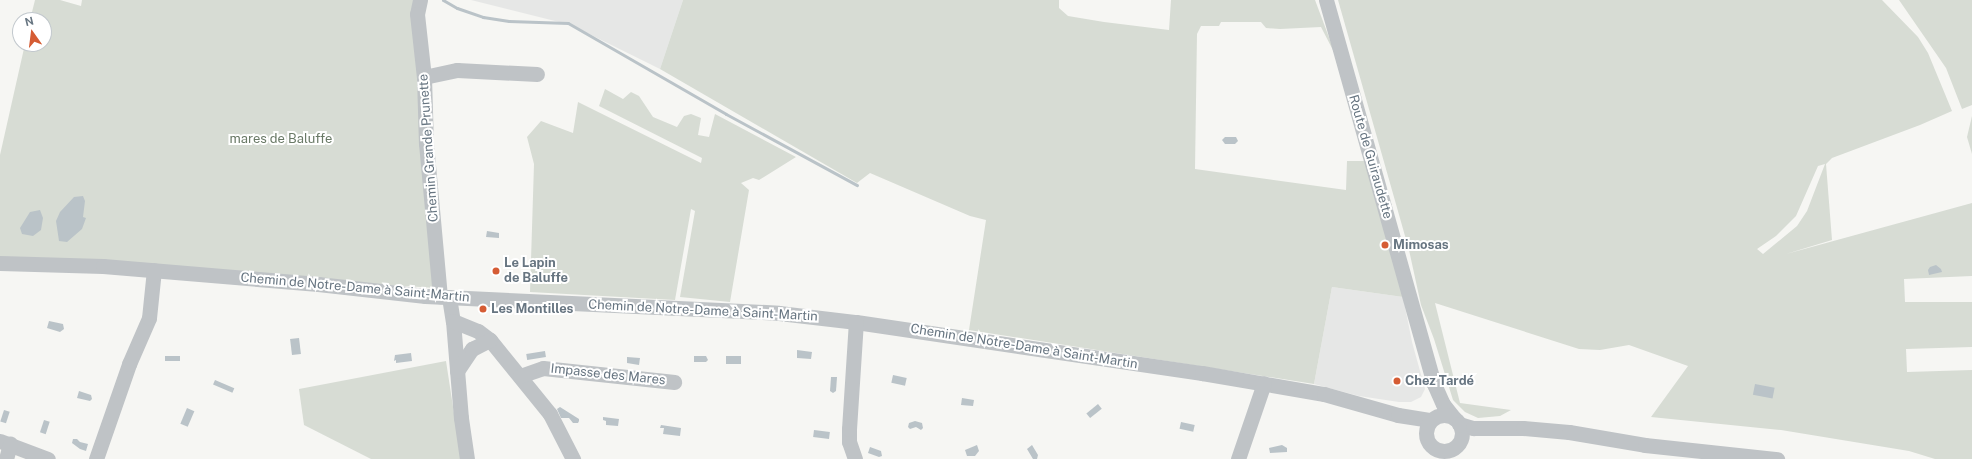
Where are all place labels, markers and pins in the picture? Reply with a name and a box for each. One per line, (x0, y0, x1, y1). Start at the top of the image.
place label: Mimosas (1393, 237, 1449, 253)
marker: Mimosas (1380, 240, 1390, 250)
place label: Le Lapin de Baluffe (504, 256, 568, 287)
marker: Le Lapin de Baluffe (491, 266, 501, 276)
place label: Les Montilles (491, 301, 574, 317)
marker: Les Montilles (478, 304, 488, 314)
place label: Chez Tardé (1405, 373, 1474, 389)
marker: Chez Tardé (1392, 376, 1402, 386)

